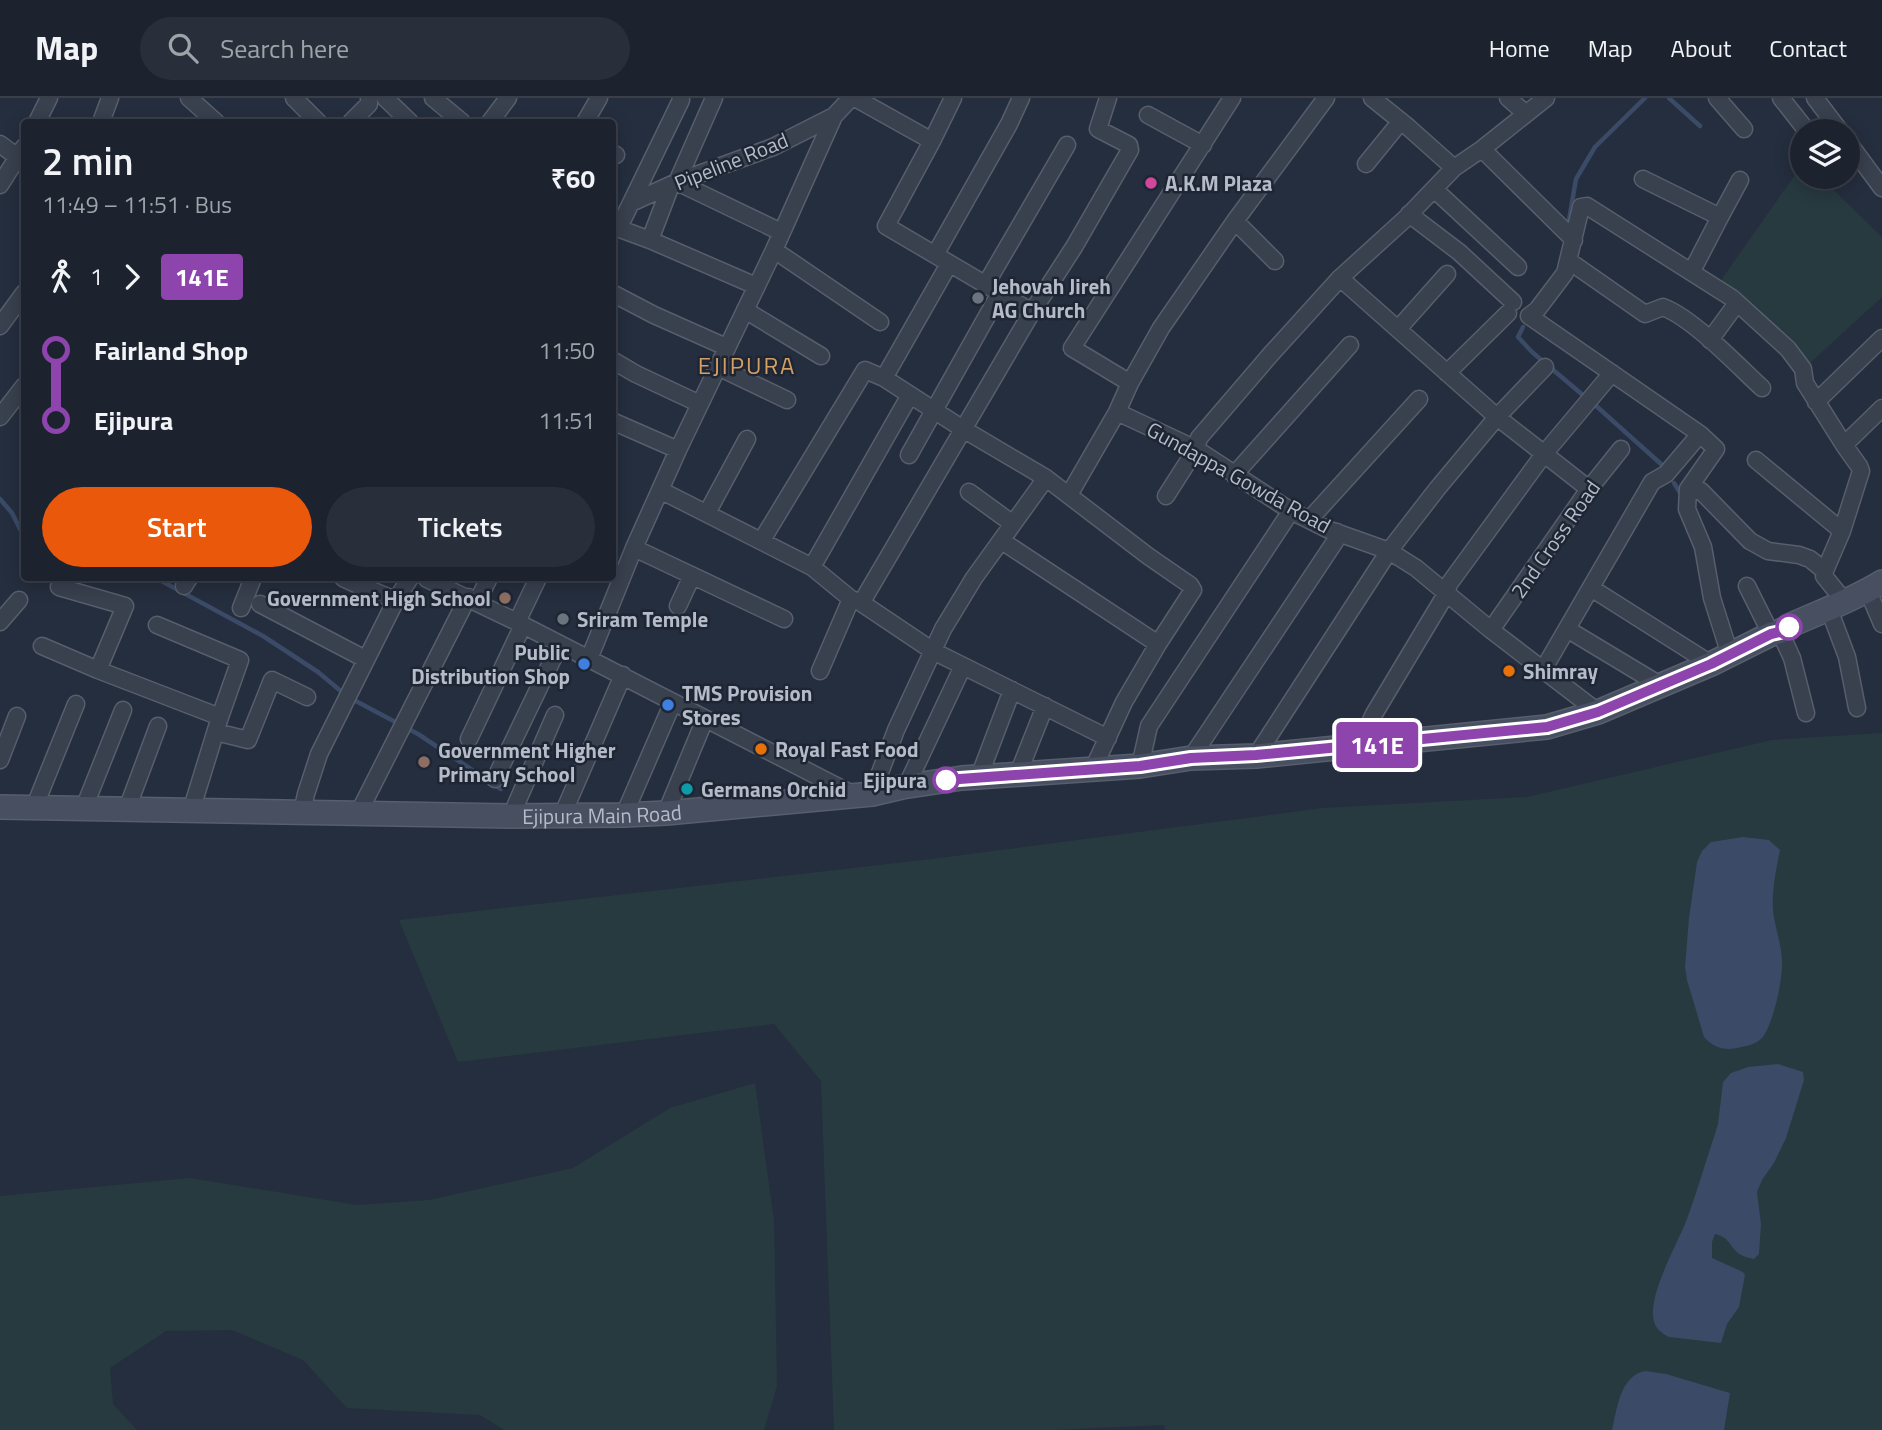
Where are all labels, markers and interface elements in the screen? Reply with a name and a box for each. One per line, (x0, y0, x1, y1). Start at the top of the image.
search box (140, 17, 630, 80)
text: Map (35, 23, 98, 73)
icon: search (164, 29, 202, 67)
text: Search here (220, 29, 349, 68)
text: Home (1489, 30, 1550, 66)
text: Map (1588, 30, 1633, 66)
text: About (1671, 30, 1731, 66)
text: Contact (1769, 30, 1847, 66)
map controls (1790, 119, 1860, 189)
button: layers (1790, 119, 1860, 189)
street label: Pipeline Road (669, 124, 793, 198)
text: 2 min (42, 132, 133, 190)
text: ₹60 (551, 159, 595, 198)
place label: A.K.M Plaza (1165, 167, 1273, 199)
marker: A.K.M Plaza (1143, 175, 1159, 191)
text: 11:49 – 11:51 · Bus (42, 187, 232, 222)
icon: walk (42, 258, 80, 296)
icon: forward (113, 258, 151, 296)
text: 1 (90, 259, 103, 294)
text: 141E (175, 259, 229, 295)
place label: Jehovah Jireh AG Church (992, 270, 1111, 326)
marker: Jehovah Jireh AG Church (970, 290, 986, 306)
text: Fairland Shop (94, 331, 248, 370)
text: 11:50 (538, 333, 595, 368)
district label: EJIPURA (698, 347, 796, 383)
text: Ejipura (94, 401, 173, 440)
text: 11:51 (538, 403, 595, 438)
street label: Gundappa Gowda Road (1141, 413, 1337, 541)
street label: 2nd Cross Road (1502, 473, 1608, 605)
button: Start (42, 487, 312, 567)
button: Tickets (326, 487, 595, 567)
place label: Government High School (267, 582, 491, 614)
marker: Government High School (497, 590, 513, 606)
place label: Sriram Temple (577, 603, 708, 635)
marker: Sriram Temple (555, 611, 571, 627)
unlabelled marker (1776, 614, 1802, 640)
place label: Public Distribution Shop (411, 636, 570, 692)
place label: Shimray (1523, 655, 1598, 687)
marker: Public Distribution Shop (576, 656, 592, 672)
marker: Shimray (1501, 663, 1517, 679)
place label: TMS Provision Stores (682, 677, 812, 733)
marker: TMS Provision Stores (660, 697, 676, 713)
line badge: 141E (1328, 722, 1426, 768)
text: 141E (1350, 727, 1404, 763)
place label: Royal Fast Food (775, 733, 919, 765)
place label: Government Higher Primary School (438, 734, 616, 790)
marker: Royal Fast Food (753, 741, 769, 757)
marker: Government Higher Primary School (416, 754, 432, 770)
place label: Ejipura (863, 764, 927, 796)
marker: Ejipura (933, 767, 959, 793)
place label: Germans Orchid (701, 773, 846, 805)
marker: Germans Orchid (679, 781, 695, 797)
street label: Ejipura Main Road (522, 796, 683, 832)

